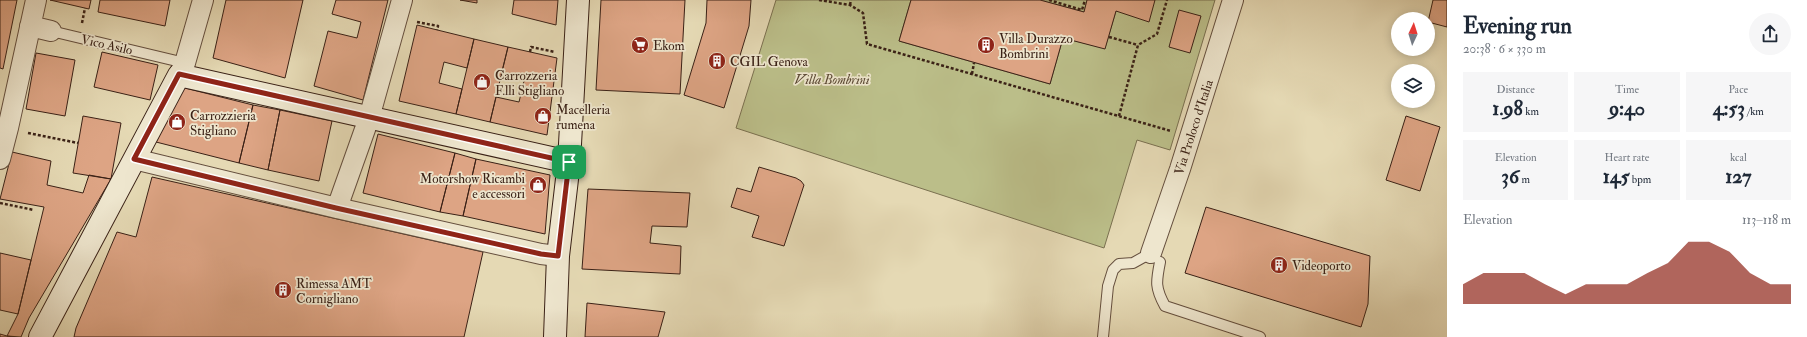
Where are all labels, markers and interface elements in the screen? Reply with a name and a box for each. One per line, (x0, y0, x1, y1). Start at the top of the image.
north arrow (1391, 12, 1435, 56)
map controls (1391, 12, 1435, 108)
text: Evening run (1463, 12, 1572, 40)
button: share (1749, 13, 1791, 55)
street label: Vico Asilo (79, 31, 134, 59)
place label: Villa Durazzo Bombrini (999, 31, 1073, 62)
supermarket icon: Ekom (630, 35, 650, 55)
building icon: Villa Durazzo Bombrini (976, 35, 996, 55)
place label: Ekom (653, 38, 685, 54)
text: 20:38 · 6 × 330 m (1463, 41, 1546, 57)
building icon: CGIL Genova (707, 51, 727, 71)
place label: CGIL Genova (730, 54, 809, 70)
button: layers (1391, 64, 1435, 108)
place label: Carrozzeria F.lli Stigliano (495, 68, 564, 99)
shop icon: Carrozzeria F.lli Stigliano (472, 72, 492, 92)
park label: Villa Bombrini (795, 72, 870, 88)
street label: Via Proloco d'Italia (1171, 77, 1217, 177)
text: Distance (1496, 83, 1535, 96)
text: Time (1615, 83, 1639, 96)
text: Pace (1728, 83, 1748, 96)
text: 1.98 (1492, 96, 1523, 121)
text: 9:40 (1609, 96, 1645, 121)
text: 4:53 (1713, 96, 1745, 121)
place label: Macelleria rumena (556, 102, 611, 133)
text: km (1523, 105, 1539, 118)
text: /km (1745, 105, 1764, 118)
shop icon: Macelleria rumena (533, 106, 553, 126)
place label: Carrozzieria Stigliano (190, 108, 256, 139)
shop icon: Carrozzieria Stigliano (167, 112, 187, 132)
pin (552, 145, 586, 179)
icon: arrive (558, 151, 580, 173)
text: Elevation (1495, 151, 1537, 164)
text: Heart rate (1605, 151, 1649, 164)
text: kcal (1730, 151, 1747, 164)
text: 36 (1501, 164, 1519, 189)
text: 145 (1603, 164, 1629, 189)
text: 127 (1725, 164, 1752, 189)
place label: Motorshow Ricambi e accessori (420, 171, 526, 202)
text: m (1519, 173, 1530, 186)
text: bpm (1629, 173, 1651, 186)
shop icon: Motorshow Ricambi e accessori (528, 175, 548, 195)
text: Elevation (1463, 212, 1513, 228)
text: 113–118 m (1742, 212, 1791, 228)
building icon: Videoporto (1269, 255, 1289, 275)
place label: Videoporto (1292, 258, 1351, 275)
place label: Rimessa AMT Cornigliano (296, 276, 372, 307)
building icon: Rimessa AMT Cornigliano (273, 280, 293, 300)

